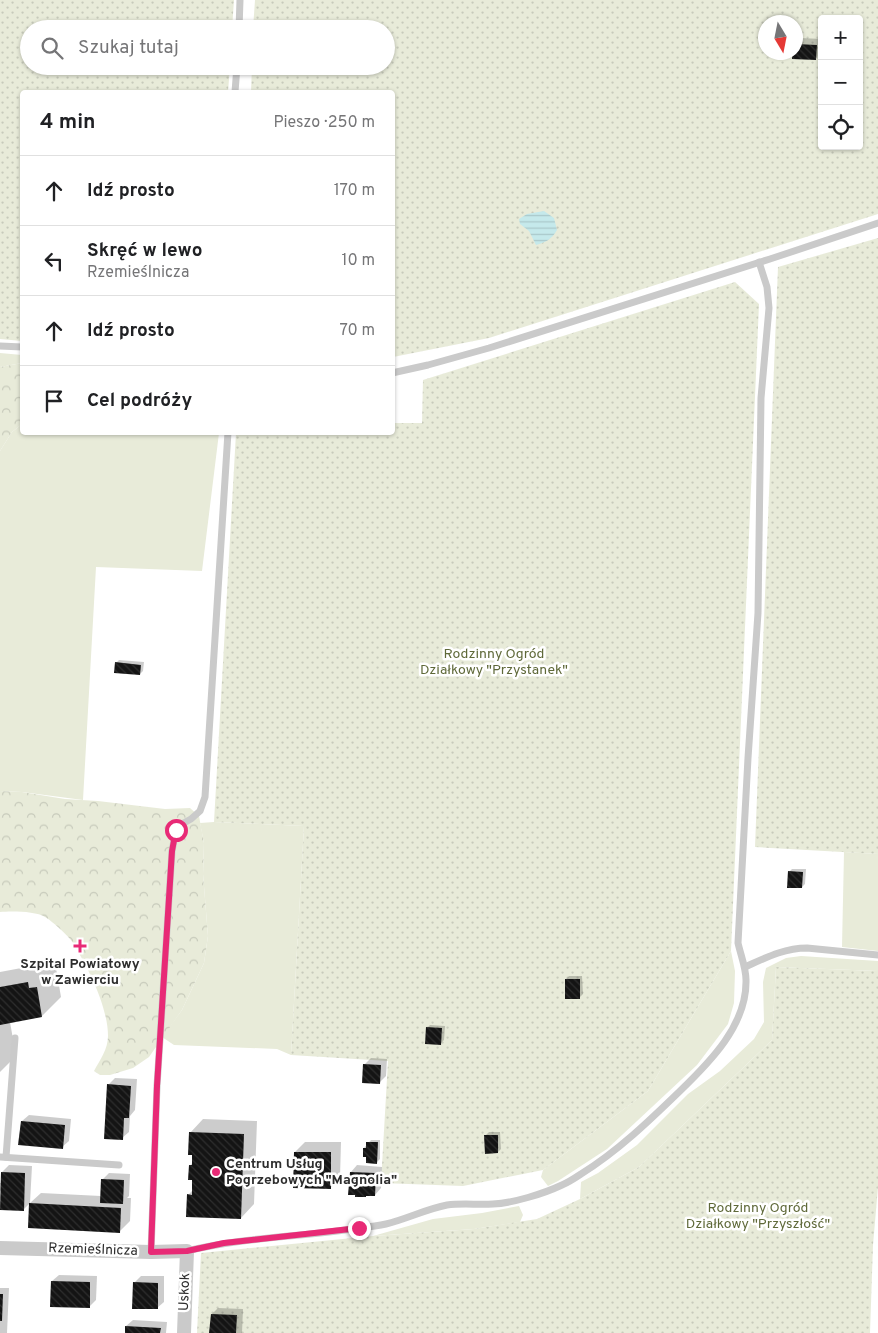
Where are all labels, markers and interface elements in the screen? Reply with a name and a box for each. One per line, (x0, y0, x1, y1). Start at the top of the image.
north arrow (758, 15, 803, 60)
map controls (818, 15, 863, 150)
button: + (818, 15, 863, 60)
search box (20, 20, 395, 75)
icon: search (38, 34, 66, 62)
text: Szukaj tutaj (78, 36, 179, 60)
button: − (818, 60, 863, 105)
button: locate (818, 105, 863, 150)
text: 4 min (40, 109, 96, 136)
text: Pieszo · 250 m (273, 113, 375, 133)
icon: ahead (40, 177, 68, 205)
text: Idź prosto (87, 179, 175, 203)
text: 170 m (334, 181, 375, 201)
text: Skręć w lewo (87, 239, 202, 263)
icon: left (40, 247, 68, 275)
text: 10 m (341, 251, 375, 271)
text: Rzemieślnicza (87, 263, 189, 283)
icon: ahead (40, 317, 68, 345)
text: Idź prosto (87, 319, 175, 343)
text: 70 m (340, 321, 375, 341)
icon: arrive (40, 387, 68, 415)
text: Cel podróży (87, 389, 192, 413)
park label: Rodzinny Ogród Działkowy "Przystanek" (420, 646, 568, 679)
route start (165, 819, 188, 842)
marker: Szpital Powiatowy w Zawierciu (73, 939, 87, 953)
place label: Szpital Powiatowy w Zawierciu (20, 956, 140, 989)
place label: Centrum Usług Pogrzebowych "Magnolia" (226, 1156, 397, 1189)
marker: Centrum Usług Pogrzebowych "Magnolia" (210, 1166, 222, 1178)
park label: Rodzinny Ogród Działkowy "Przyszłość" (686, 1200, 830, 1233)
route end (348, 1217, 371, 1240)
street label: Rzemieślnicza (48, 1240, 138, 1260)
street label: Uskok (176, 1273, 194, 1311)

